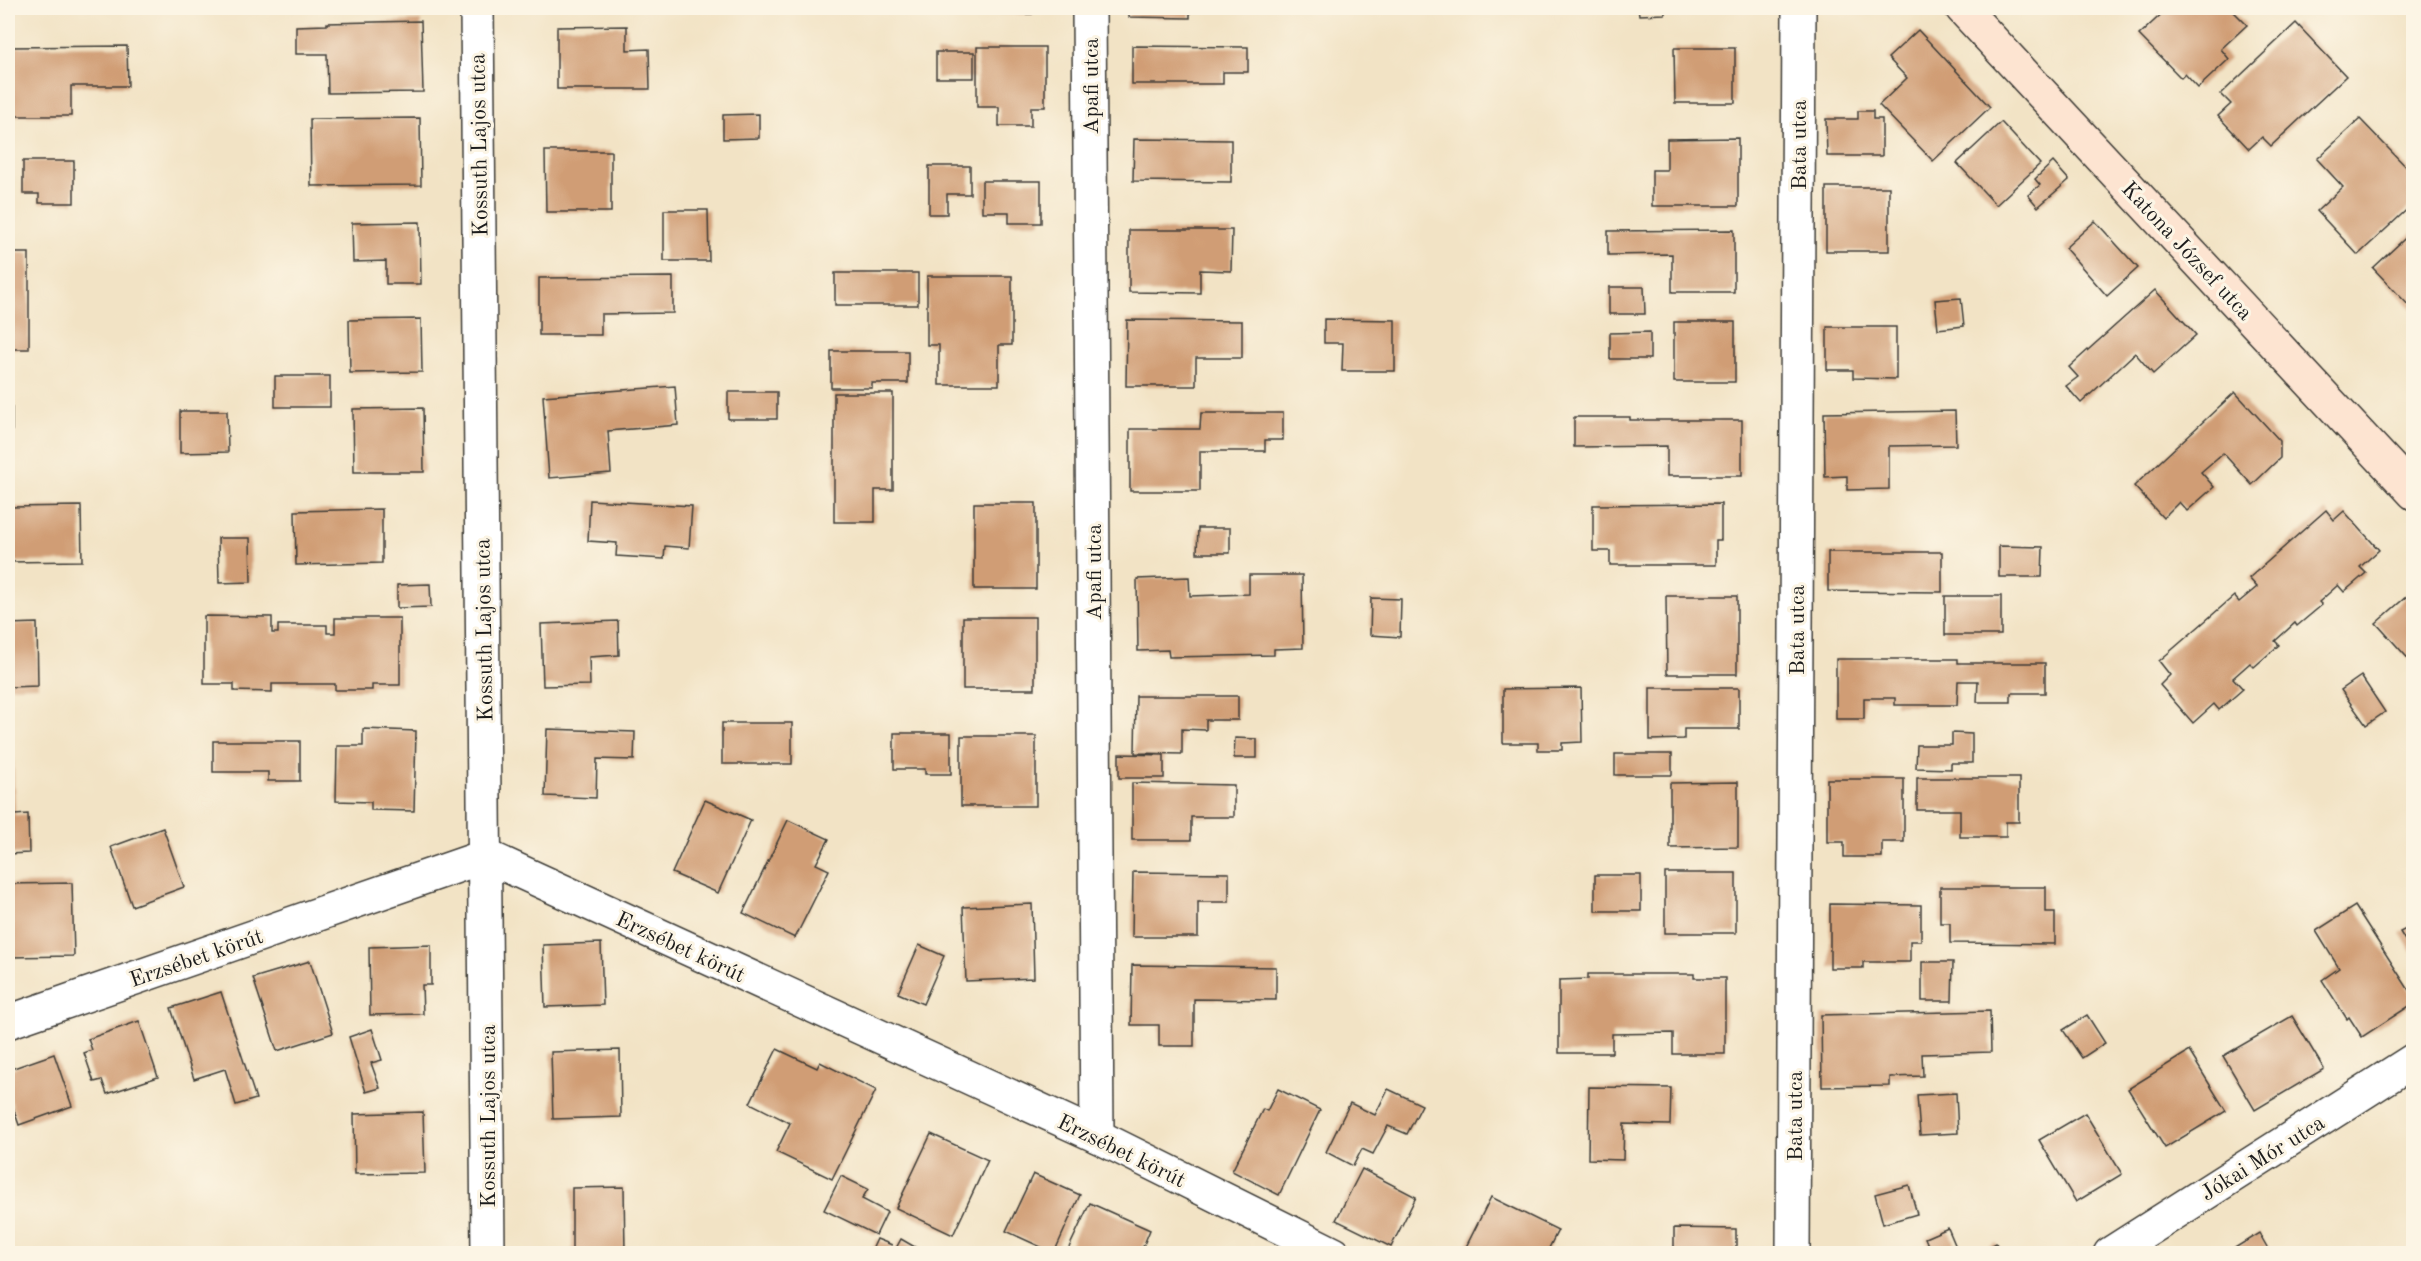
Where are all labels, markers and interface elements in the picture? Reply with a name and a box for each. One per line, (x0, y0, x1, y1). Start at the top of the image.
street label: Apafi utca (1081, 37, 1103, 134)
street label: Kossuth Lajos utca (467, 53, 493, 237)
street label: Bata utca (1789, 100, 1811, 190)
street label: Katona József utca (2117, 178, 2256, 325)
street label: Apafi utca (1084, 523, 1106, 620)
street label: Kossuth Lajos utca (472, 538, 498, 722)
street label: Bata utca (1787, 585, 1809, 675)
street label: Erzsébet körút (612, 908, 748, 987)
street label: Erzsébet körút (127, 926, 266, 992)
street label: Kossuth Lajos utca (478, 1024, 500, 1208)
street label: Bata utca (1785, 1071, 1807, 1161)
street label: Erzsébet körút (1054, 1111, 1189, 1192)
street label: Jókai Mór utca (2197, 1112, 2329, 1206)

